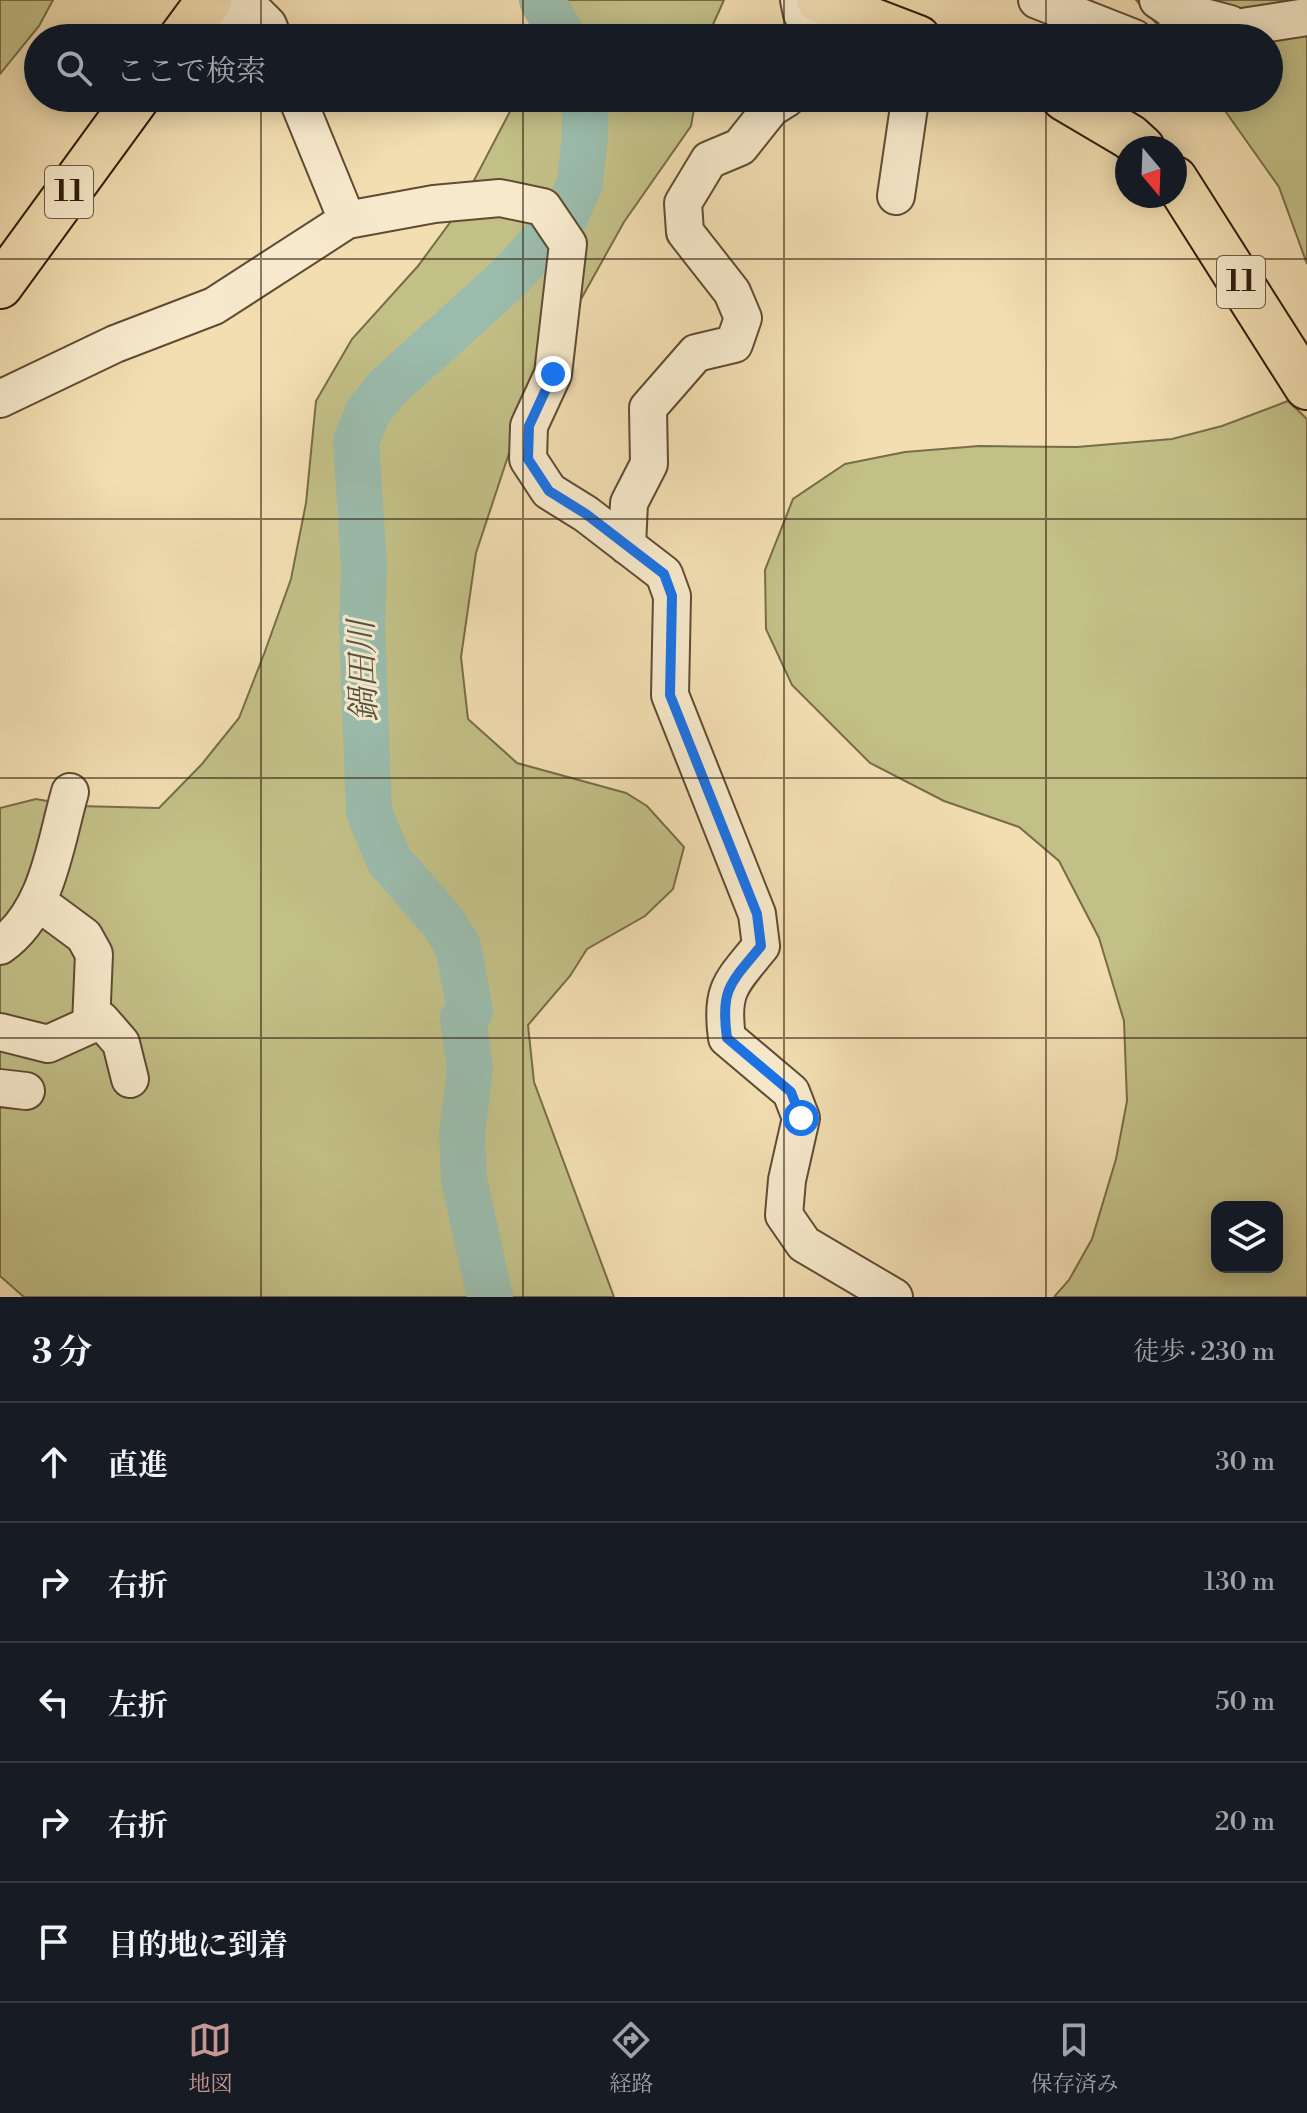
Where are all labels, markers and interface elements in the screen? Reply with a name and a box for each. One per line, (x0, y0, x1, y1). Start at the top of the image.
search box (24, 24, 1283, 112)
icon: search (52, 46, 96, 90)
text: ここで検索 (116, 53, 266, 91)
north arrow (1115, 136, 1187, 208)
road number: 11 (45, 166, 93, 218)
road number: 11 (1217, 256, 1265, 308)
route end (535, 356, 571, 392)
water label: 鍋田川 (341, 615, 387, 723)
route start (783, 1100, 819, 1136)
map controls (1211, 1201, 1283, 1273)
button: layers (1211, 1201, 1283, 1273)
text: 3 分 (32, 1332, 92, 1374)
text: 徒歩 · 230 m (1133, 1336, 1275, 1368)
icon: ahead (32, 1440, 76, 1484)
text: 30 m (1215, 1446, 1275, 1478)
text: 直進 (108, 1447, 168, 1485)
icon: right (32, 1560, 76, 1604)
text: 130 m (1204, 1566, 1275, 1598)
text: 右折 (108, 1567, 168, 1605)
icon: left (32, 1680, 76, 1724)
text: 50 m (1215, 1686, 1275, 1718)
text: 左折 (108, 1687, 168, 1725)
icon: right (32, 1800, 76, 1844)
text: 20 m (1215, 1806, 1275, 1838)
text: 右折 (108, 1807, 168, 1845)
icon: arrive (32, 1920, 76, 1964)
text: 目的地に到着 (108, 1927, 288, 1965)
tab: 地図 (188, 2018, 233, 2098)
tab: 経路 (609, 2018, 654, 2098)
tab: 保存済み (1030, 2018, 1119, 2098)

